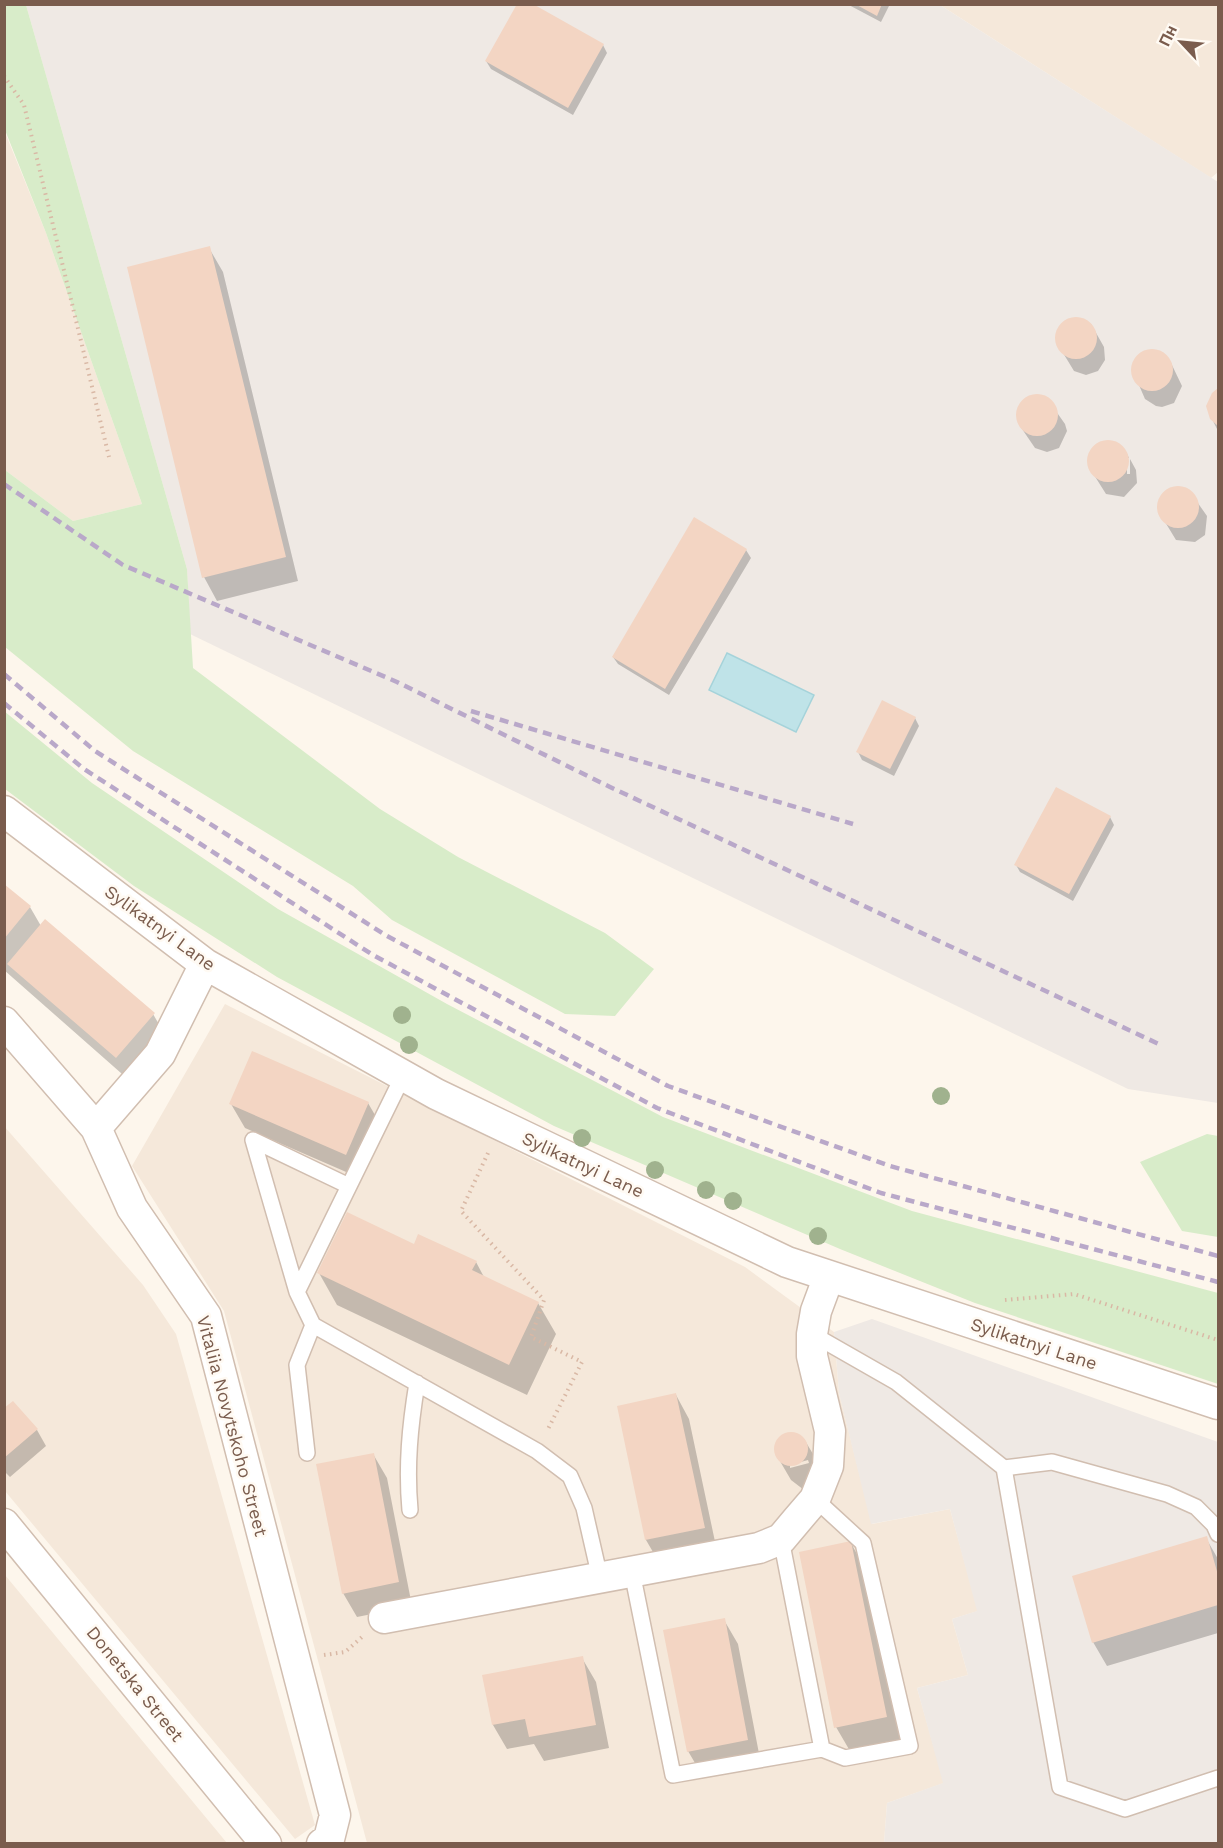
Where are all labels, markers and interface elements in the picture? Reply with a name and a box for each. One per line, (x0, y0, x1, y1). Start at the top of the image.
north arrow (1151, 12, 1211, 72)
text: Пн (1155, 22, 1181, 49)
street label: Sylikatnyi Lane (101, 880, 220, 975)
street label: Sylikatnyi Lane (519, 1127, 647, 1202)
street label: Vitaliia Novytskoho Street (193, 1313, 272, 1539)
street label: Sylikatnyi Lane (968, 1313, 1100, 1374)
street label: Donetska Street (82, 1622, 189, 1746)

